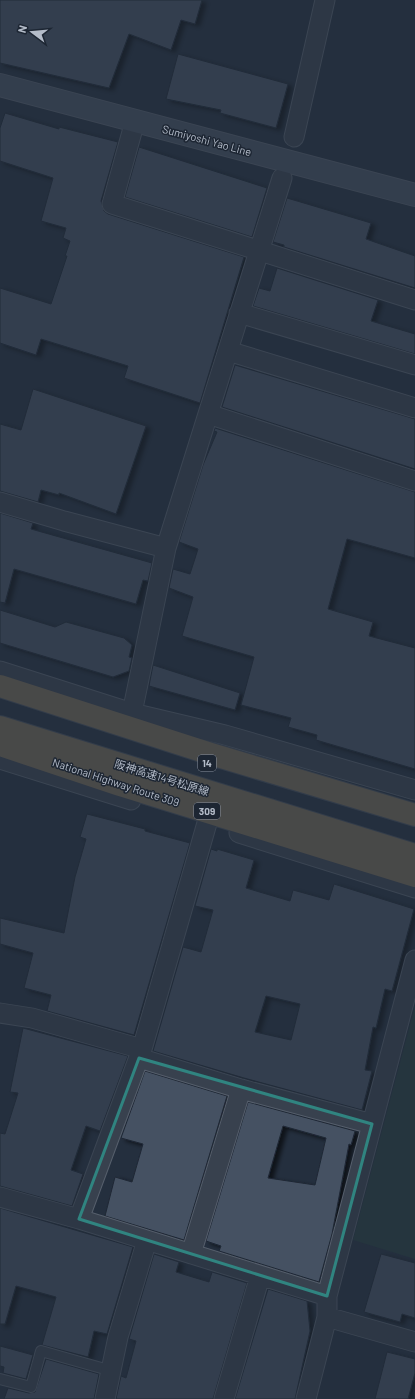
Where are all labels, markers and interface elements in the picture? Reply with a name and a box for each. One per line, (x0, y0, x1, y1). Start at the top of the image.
north arrow (12, 12, 52, 52)
text: N (15, 24, 29, 34)
street label: Sumiyoshi Yao Line (161, 122, 253, 158)
street label: National Highway Route 309 (51, 755, 181, 809)
road number: 14 (198, 755, 216, 771)
street label: 阪神高速14号松原線 (113, 756, 211, 798)
road number: 309 (194, 803, 220, 819)

